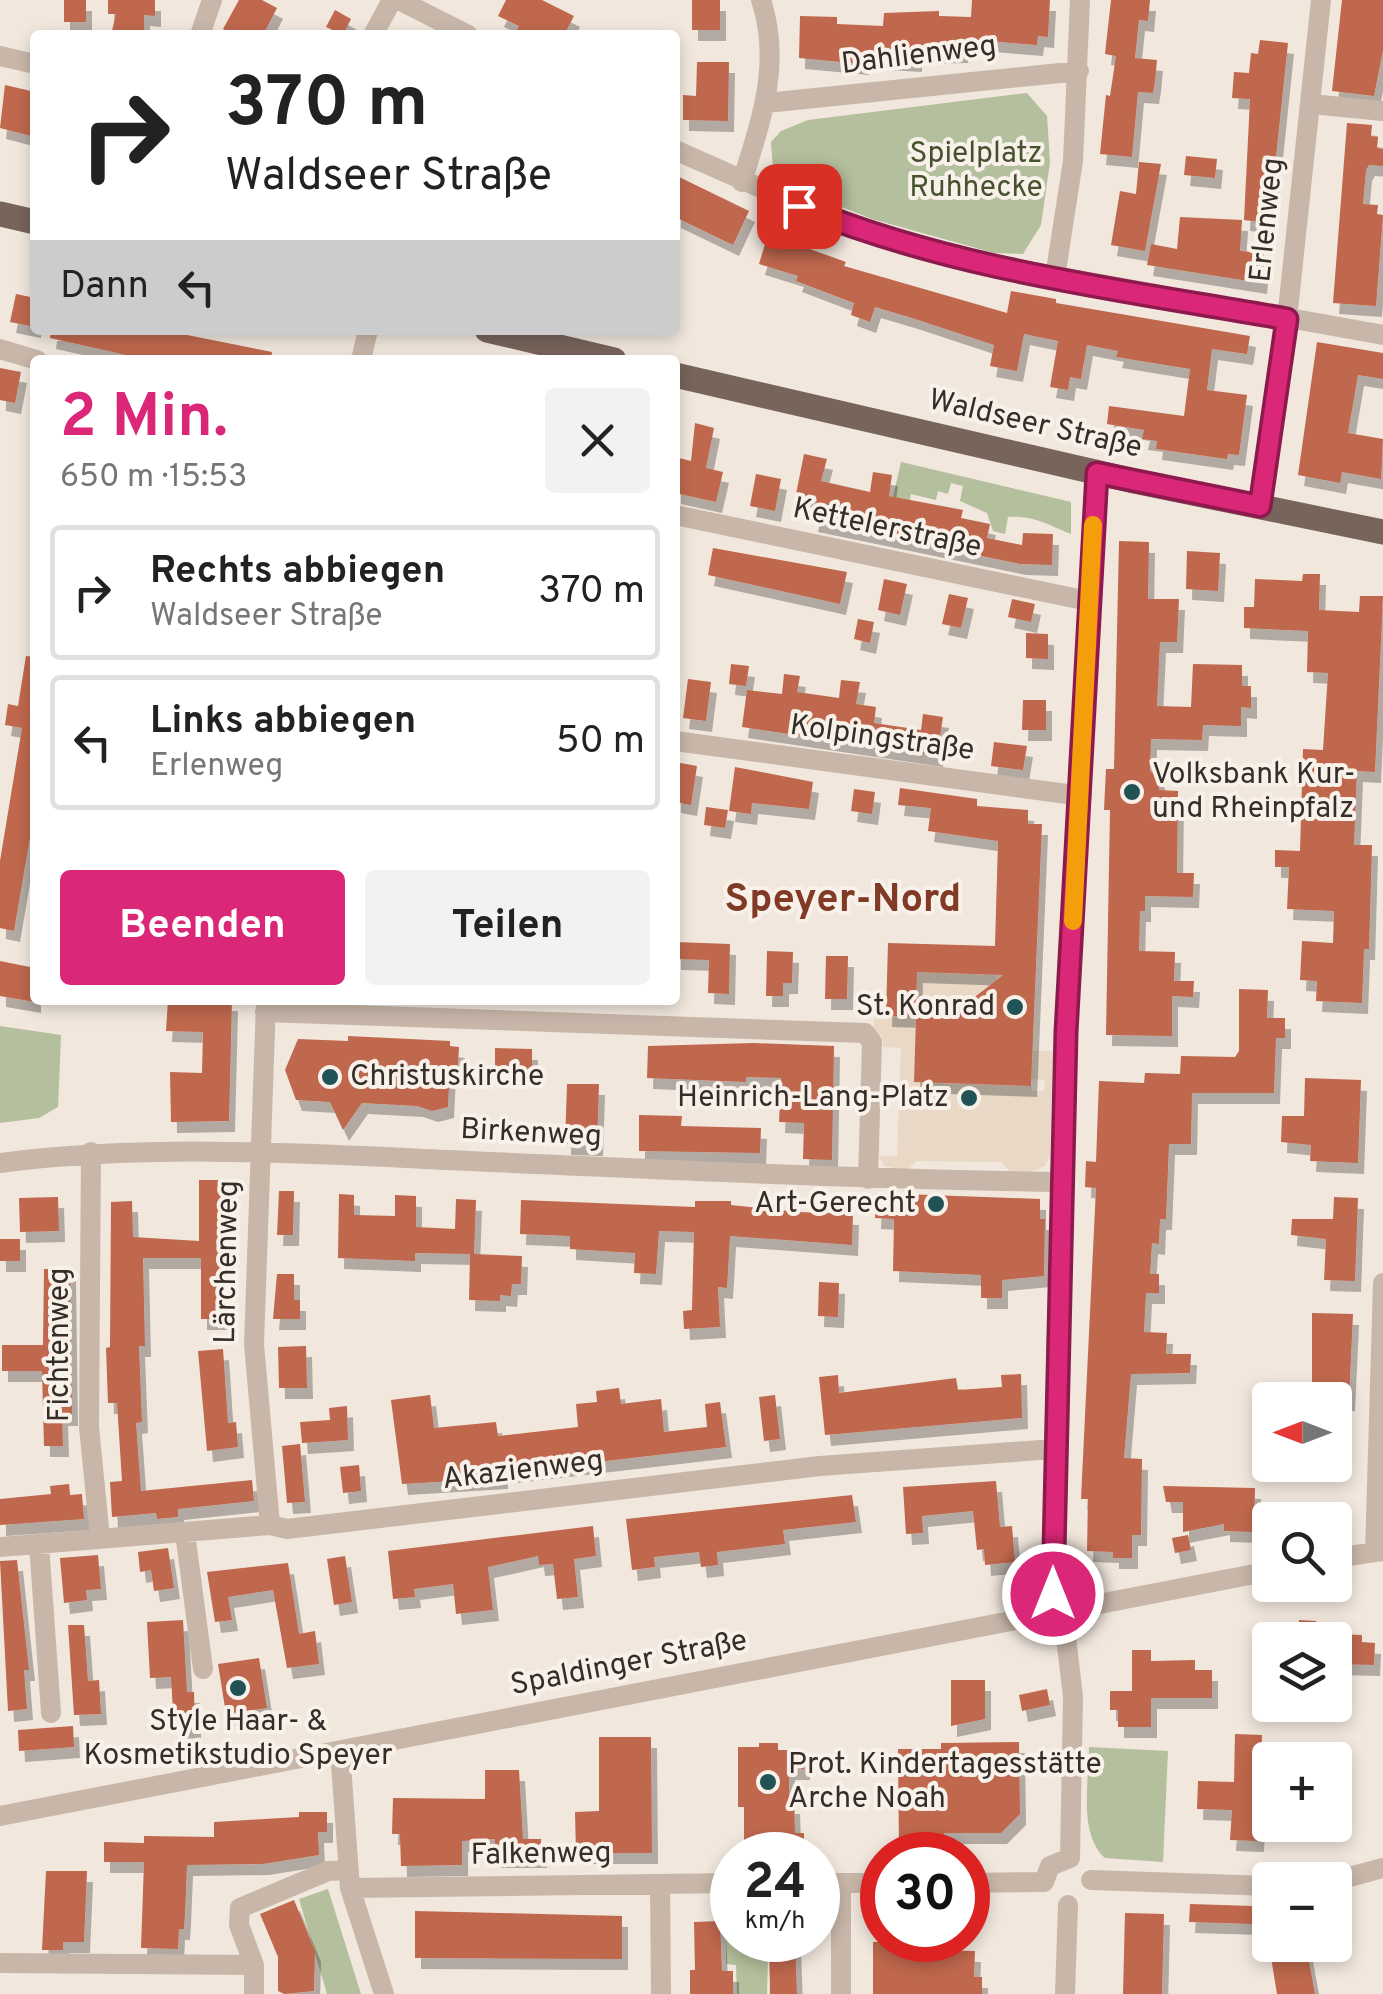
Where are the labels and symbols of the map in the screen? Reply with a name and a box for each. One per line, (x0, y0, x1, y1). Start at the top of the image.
street label: Dahlienweg (839, 28, 999, 84)
park label: Spielplatz Ruhhecke (909, 136, 1043, 207)
street label: Erlenweg (1243, 156, 1293, 284)
pin (757, 164, 842, 249)
street label: Waldseer Straße (925, 382, 1145, 468)
street label: Kettelerstraße (789, 491, 985, 567)
street label: Kolpingstraße (787, 708, 977, 770)
place label: Volksbank Kur- und Rheinpfalz (1152, 757, 1356, 828)
marker: Volksbank Kur- und Rheinpfalz (1121, 781, 1143, 803)
district label: Speyer-Nord (725, 876, 961, 926)
place label: St. Konrad (856, 989, 995, 1026)
marker: St. Konrad (1004, 996, 1026, 1018)
place label: Christuskirche (350, 1059, 544, 1096)
marker: Christuskirche (319, 1066, 341, 1088)
place label: Heinrich-Lang-Platz (677, 1080, 949, 1117)
marker: Heinrich-Lang-Platz (958, 1087, 980, 1109)
street label: Birkenweg (459, 1112, 603, 1156)
street label: Lärchenweg (208, 1180, 248, 1344)
place label: Art-Gerecht (754, 1186, 916, 1223)
marker: Art-Gerecht (925, 1193, 947, 1215)
street label: Fichtenweg (42, 1268, 79, 1422)
north arrow (1252, 1382, 1352, 1482)
street label: Akazienweg (440, 1443, 606, 1499)
position arrow (1001, 1542, 1105, 1646)
street label: Spaldinger Straße (508, 1623, 750, 1705)
marker: Style Haar- & Kosmetikstudio Speyer (227, 1677, 249, 1699)
place label: Style Haar- & Kosmetikstudio Speyer (83, 1704, 393, 1775)
place label: Prot. Kindertagesstätte Arche Noah (788, 1747, 1102, 1818)
marker: Prot. Kindertagesstätte Arche Noah (757, 1771, 779, 1793)
speed limit sign: 30 (860, 1832, 990, 1962)
street label: Falkenweg (470, 1835, 612, 1875)

